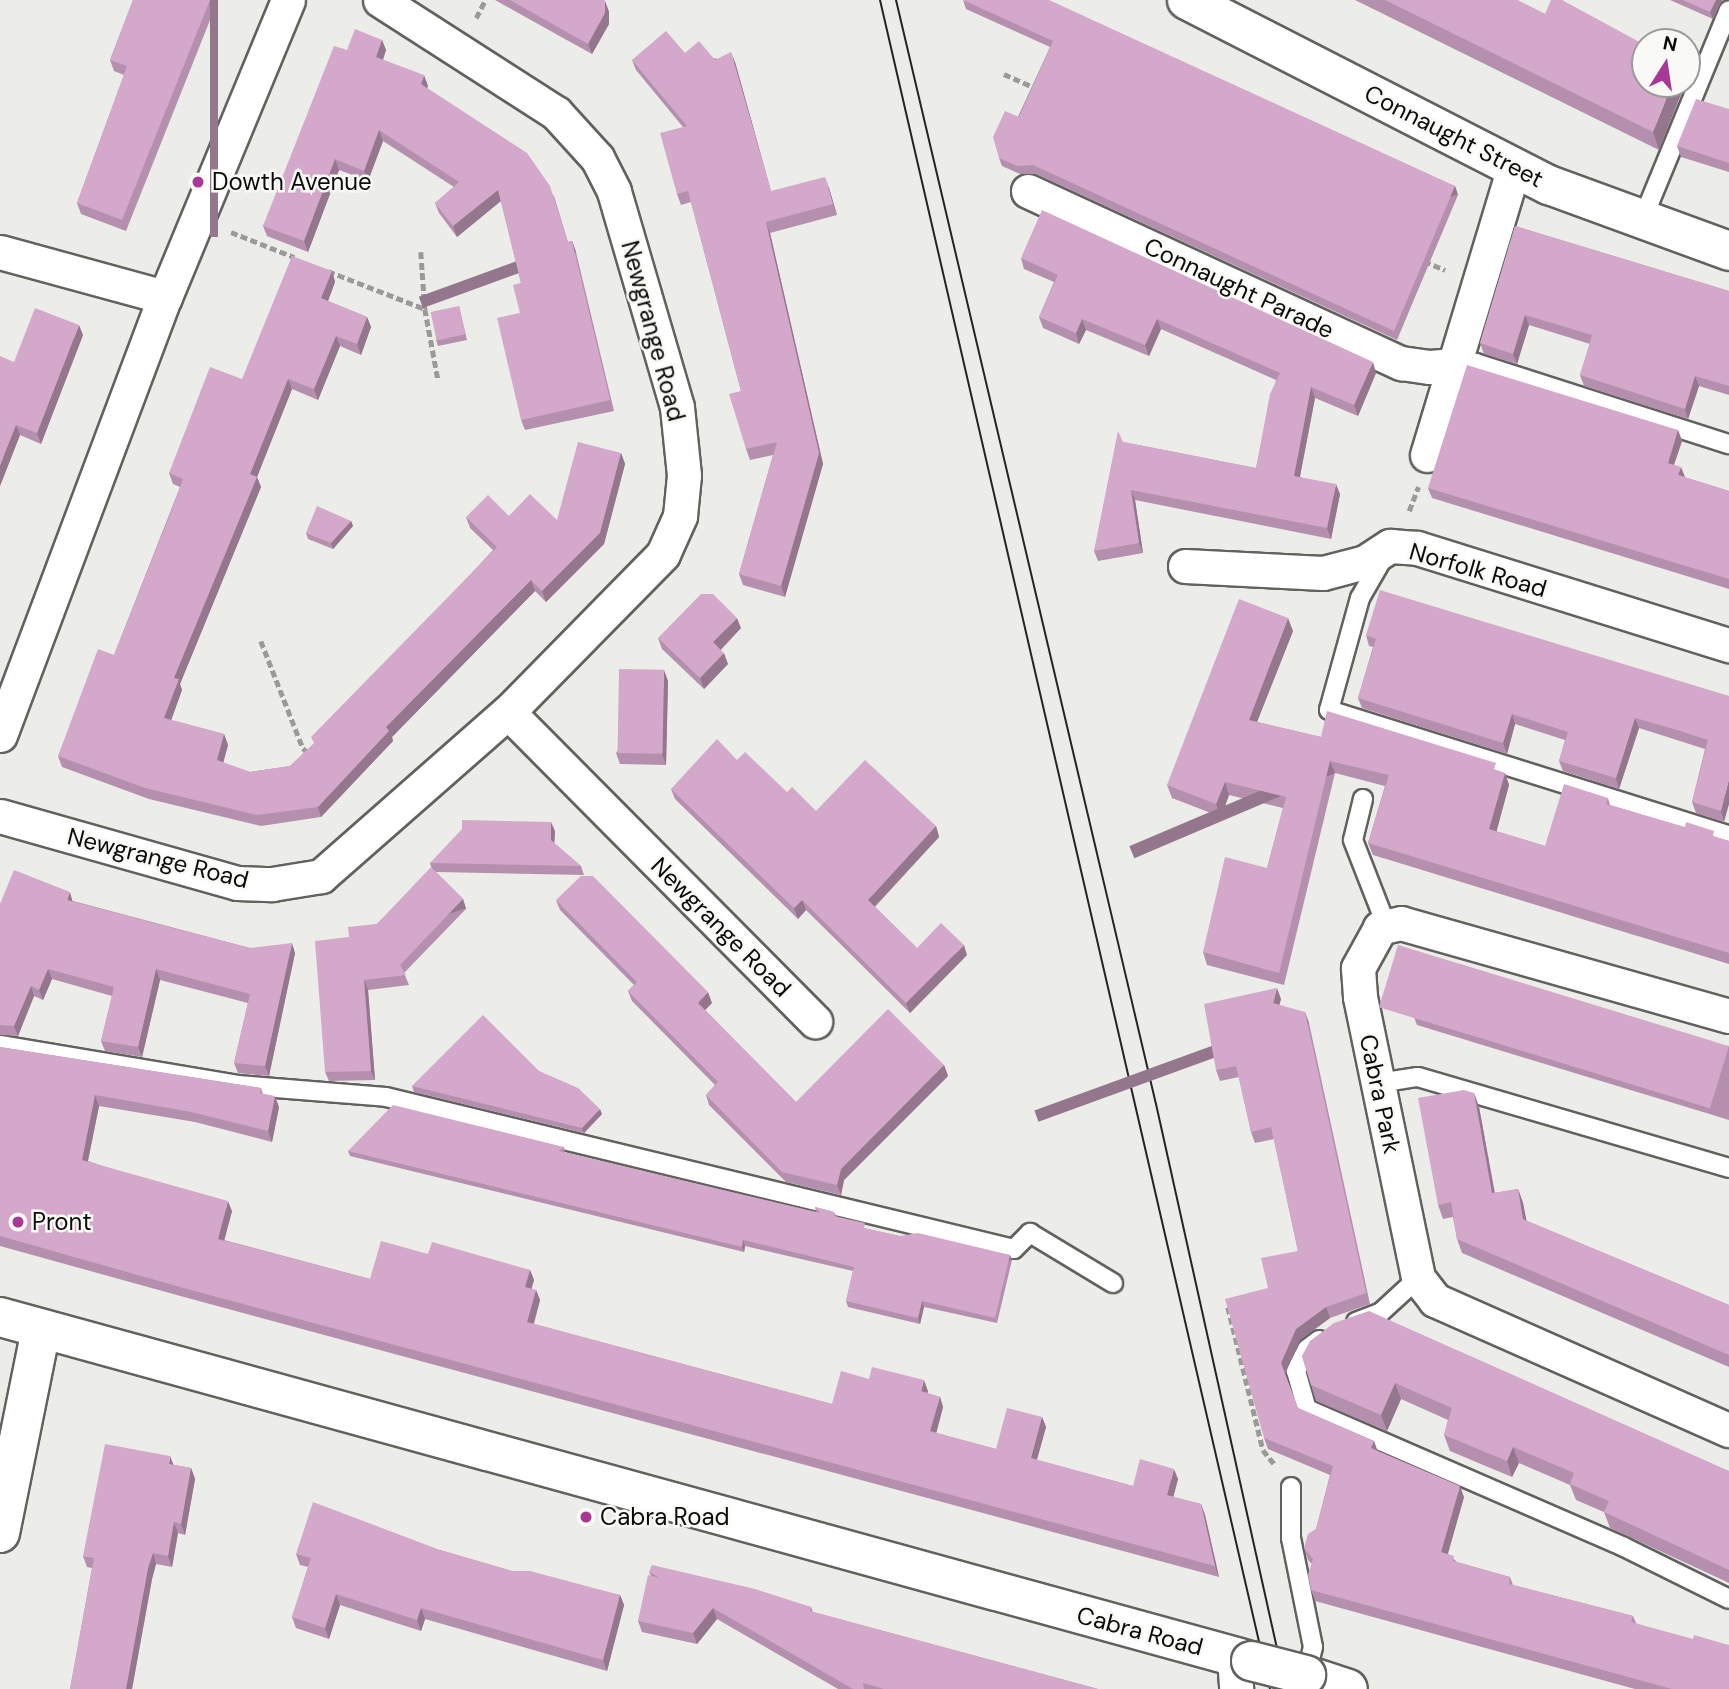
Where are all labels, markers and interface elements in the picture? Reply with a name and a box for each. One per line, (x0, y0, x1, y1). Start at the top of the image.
north arrow (1631, 28, 1701, 98)
text: N (1661, 30, 1679, 58)
street label: Connaught Street (1360, 78, 1548, 194)
place label: Dowth Avenue (212, 168, 372, 196)
marker: Dowth Avenue (190, 174, 206, 190)
street label: Connaught Parade (1140, 231, 1338, 345)
street label: Newgrange Road (615, 238, 691, 424)
street label: Norfolk Road (1406, 537, 1550, 603)
street label: Newgrange Road (65, 822, 251, 894)
street label: Newgrange Road (645, 851, 797, 1003)
street label: Cabra Park (1353, 1032, 1407, 1156)
place label: Pront (32, 1208, 92, 1236)
marker: Pront (10, 1214, 26, 1230)
place label: Cabra Road (600, 1503, 729, 1531)
marker: Cabra Road (578, 1509, 594, 1525)
street label: Cabra Road (1074, 1600, 1206, 1662)

